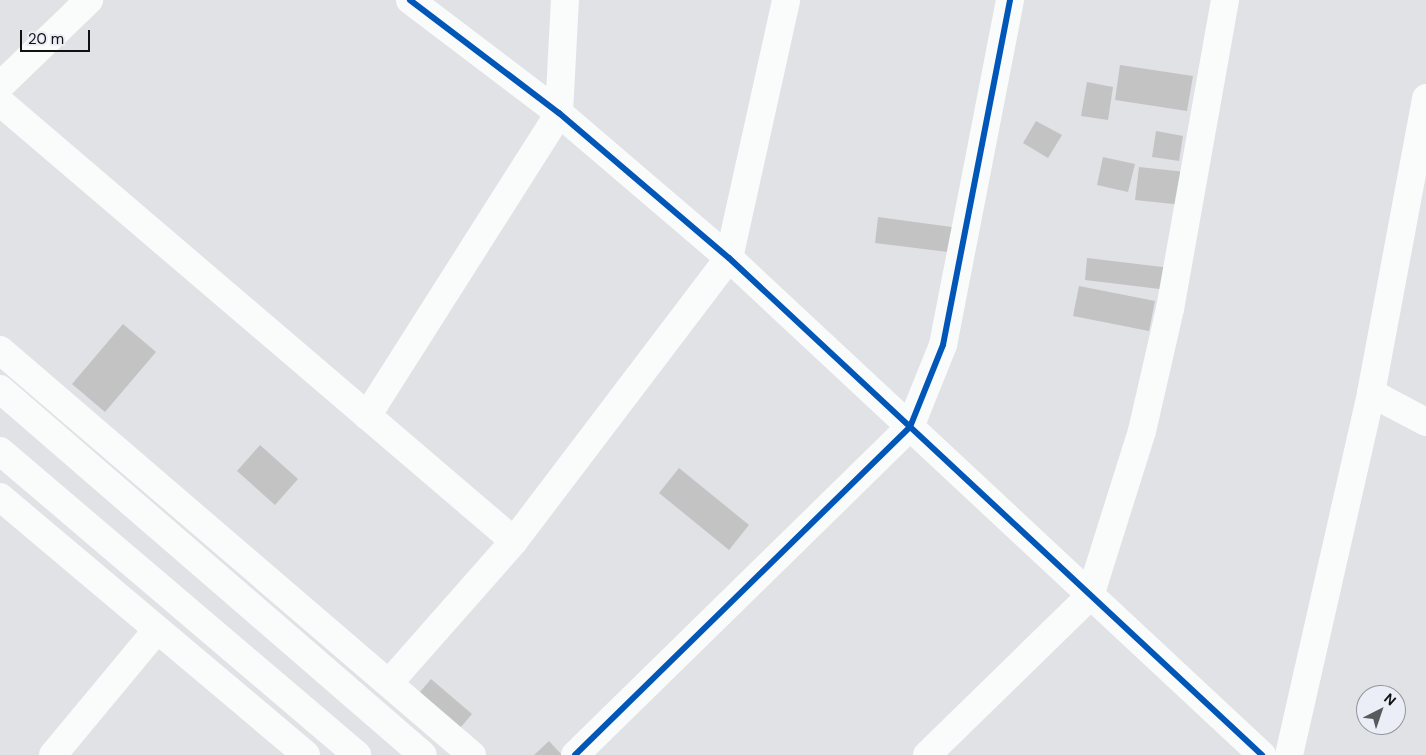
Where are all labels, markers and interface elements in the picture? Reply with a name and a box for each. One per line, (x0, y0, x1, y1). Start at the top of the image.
scale bar (22, 20, 92, 52)
text: 20 m (28, 29, 64, 49)
north arrow (1356, 685, 1406, 735)
text: N (1380, 689, 1400, 710)

